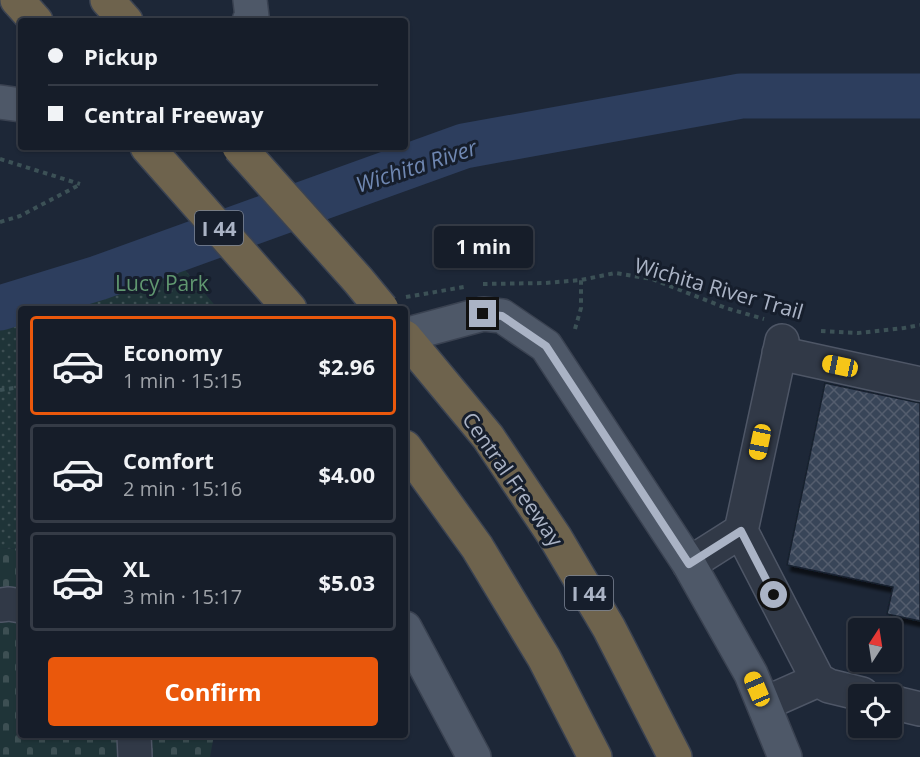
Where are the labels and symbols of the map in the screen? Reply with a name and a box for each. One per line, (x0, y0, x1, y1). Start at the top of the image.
water label: Wichita River (352, 131, 482, 199)
road number: I 44 (195, 211, 243, 245)
callout: 1 min (434, 227, 532, 269)
street label: Wichita River Trail (631, 250, 807, 326)
park label: Lucy Park (115, 269, 209, 297)
route end (469, 300, 496, 327)
car (821, 353, 859, 379)
street label: Central Freeway (456, 406, 570, 552)
car (747, 423, 773, 461)
road number: I 44 (565, 576, 613, 610)
route start (760, 581, 787, 608)
north arrow (848, 618, 902, 672)
car (742, 669, 772, 709)

